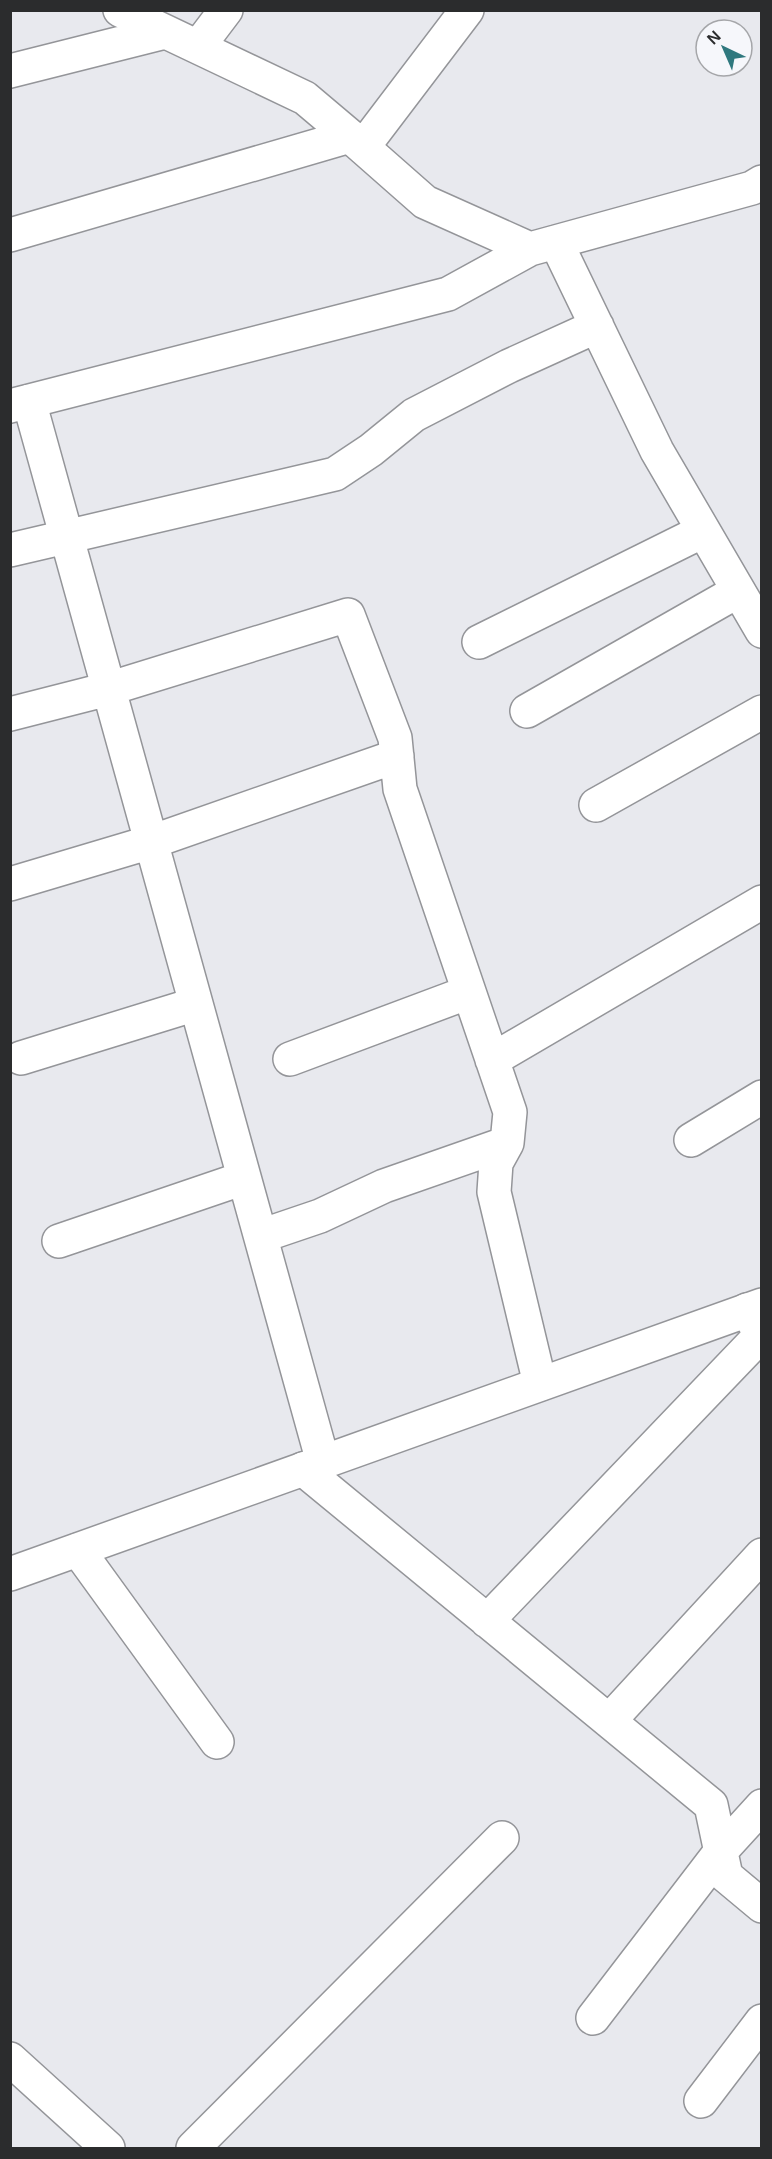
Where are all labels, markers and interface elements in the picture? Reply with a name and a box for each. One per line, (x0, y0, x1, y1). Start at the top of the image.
north arrow (694, 18, 754, 78)
text: N (704, 27, 724, 48)

